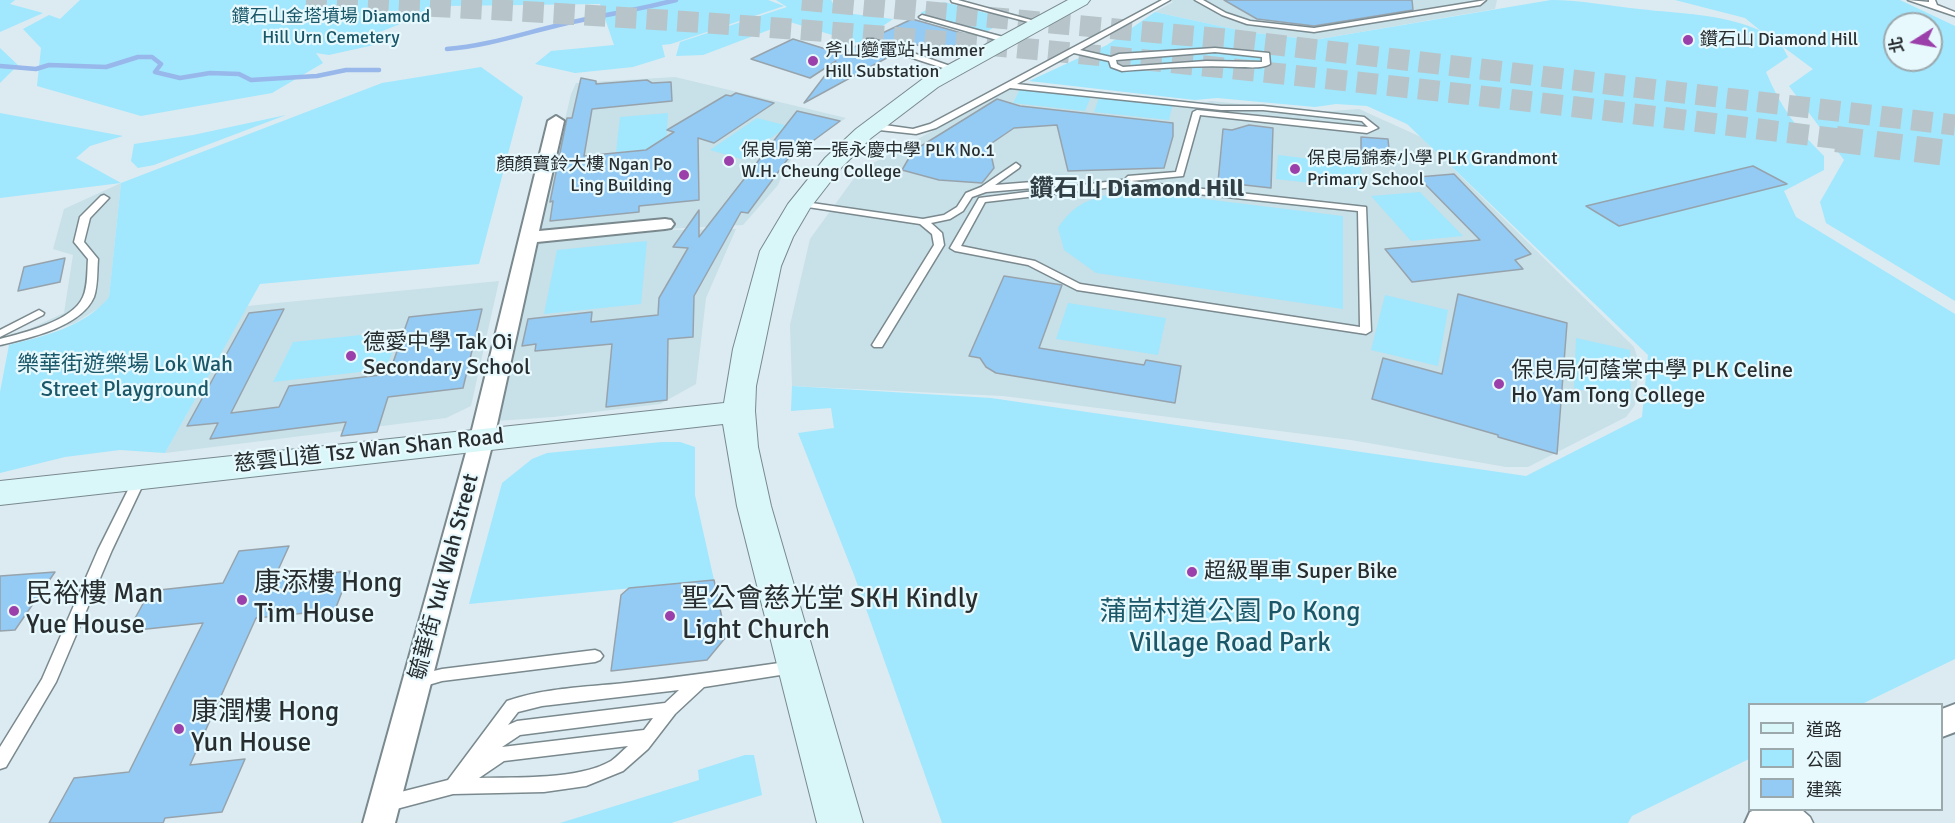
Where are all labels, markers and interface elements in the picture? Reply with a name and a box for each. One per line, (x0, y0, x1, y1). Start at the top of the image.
park label: 鑽石山金塔墳場 Diamond Hill Urn Cemetery (232, 6, 430, 48)
north arrow (1883, 12, 1943, 72)
place label: 鑽石山 Diamond Hill (1700, 29, 1858, 51)
marker: 鑽石山 Diamond Hill (1681, 33, 1695, 47)
text: 北 (1886, 35, 1909, 55)
place label: 斧山變電站 Hammer Hill Substation (825, 40, 985, 82)
marker: 斧山變電站 Hammer Hill Substation (806, 54, 820, 68)
place label: 保良局第一張永慶中學 PLK No.1 W.H. Cheung College (741, 140, 995, 182)
place label: 保良局錦泰小學 PLK Grandmont Primary School (1307, 148, 1557, 190)
place label: 顏顏寶鈴大樓 Ngan Po Ling Building (496, 154, 672, 196)
marker: 保良局第一張永慶中學 PLK No.1 W.H. Cheung College (722, 154, 736, 168)
marker: 保良局錦泰小學 PLK Grandmont Primary School (1288, 162, 1302, 176)
marker: 顏顏寶鈴大樓 Ngan Po Ling Building (677, 168, 691, 182)
district label: 鑽石山 Diamond Hill (1030, 176, 1244, 204)
place label: 德愛中學 Tak Oi Secondary School (363, 330, 530, 382)
marker: 德愛中學 Tak Oi Secondary School (344, 349, 358, 363)
park label: 樂華街遊樂場 Lok Wah Street Playground (17, 352, 233, 404)
place label: 保良局何蔭棠中學 PLK Celine Ho Yam Tong College (1511, 358, 1793, 410)
marker: 保良局何蔭棠中學 PLK Celine Ho Yam Tong College (1492, 377, 1506, 391)
street label: 慈雲山道 Tsz Wan Shan Road (233, 424, 505, 478)
street label: 毓華街 Yuk Wah Street (405, 471, 485, 683)
place label: 超級單車 Super Bike (1204, 559, 1398, 585)
marker: 超級單車 Super Bike (1185, 565, 1199, 579)
place label: 康添樓 Hong Tim House (254, 568, 402, 631)
place label: 民裕樓 Man Yue House (26, 579, 163, 642)
place label: 聖公會慈光堂 SKH Kindly Light Church (682, 584, 978, 647)
marker: 康添樓 Hong Tim House (235, 593, 249, 607)
park label: 蒲崗村道公園 Po Kong Village Road Park (1099, 597, 1361, 660)
marker: 民裕樓 Man Yue House (7, 604, 21, 618)
marker: 聖公會慈光堂 SKH Kindly Light Church (663, 609, 677, 623)
place label: 康潤樓 Hong Yun House (191, 697, 339, 760)
legend (1748, 703, 1943, 811)
text: 道路 (1806, 719, 1842, 741)
marker: 康潤樓 Hong Yun House (172, 722, 186, 736)
text: 公園 (1806, 749, 1842, 771)
text: 建築 (1806, 779, 1842, 801)

